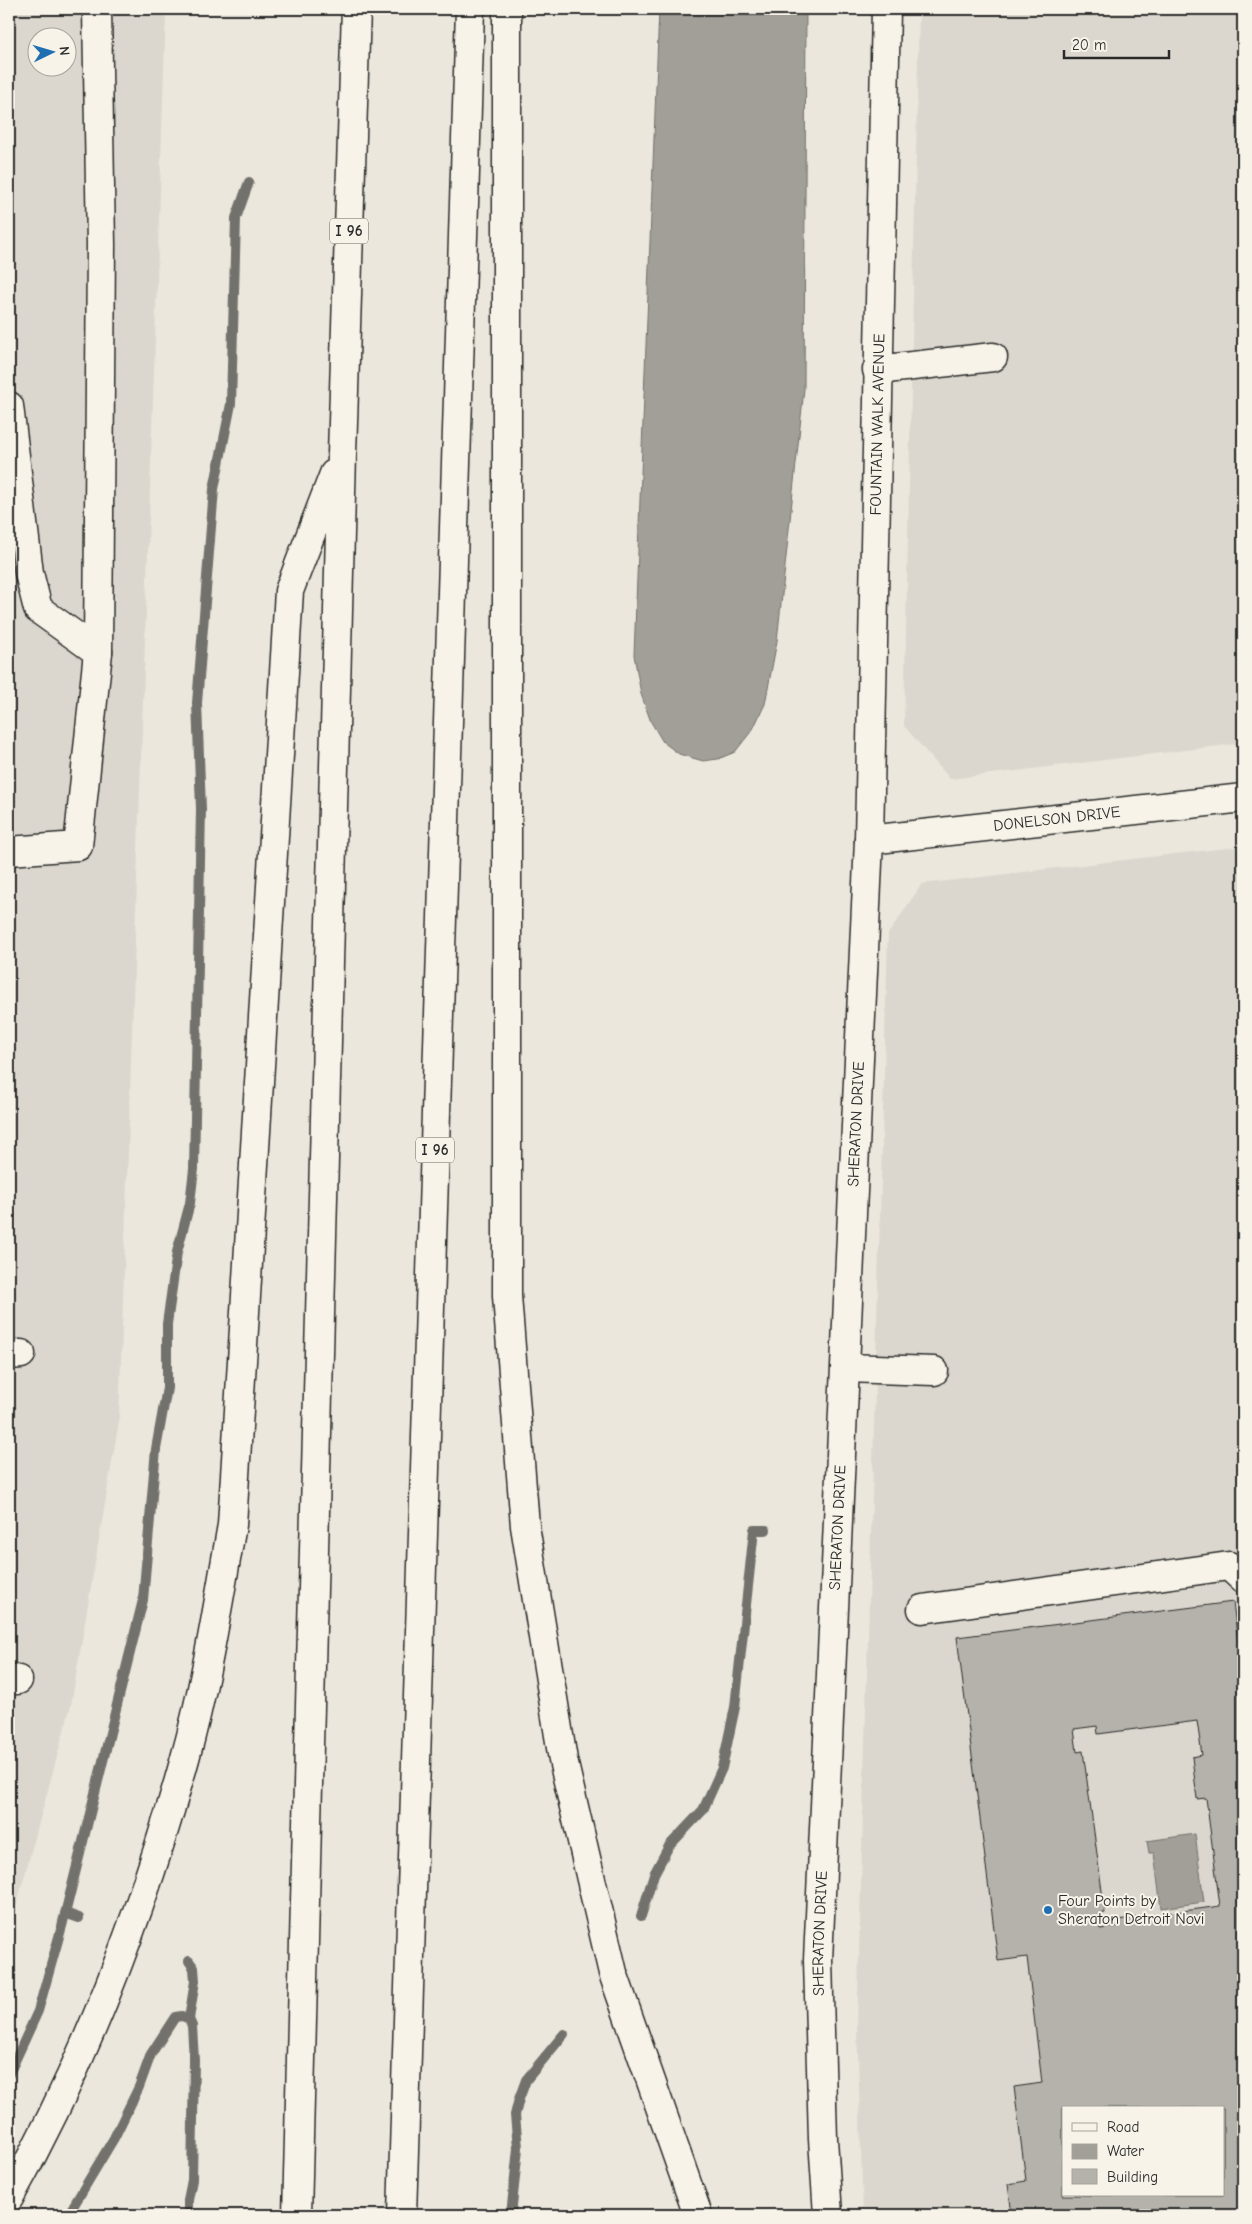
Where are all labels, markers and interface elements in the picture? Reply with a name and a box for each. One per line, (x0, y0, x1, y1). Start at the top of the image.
north arrow (28, 28, 78, 78)
scale bar (1064, 28, 1170, 60)
text: 20 m (1072, 36, 1106, 54)
text: N (56, 46, 73, 56)
road number: I 96 (330, 218, 368, 244)
street label: FOUNTAIN WALK AVENUE (867, 333, 888, 516)
street label: DONELSON DRIVE (992, 803, 1122, 835)
street label: SHERATON DRIVE (844, 1061, 868, 1187)
road number: I 96 (416, 1138, 454, 1162)
street label: SHERATON DRIVE (826, 1464, 850, 1591)
street label: SHERATON DRIVE (809, 1870, 831, 1996)
place label: Four Points by Sheraton Detroit Novi (1058, 1892, 1204, 1928)
marker: Four Points by Sheraton Detroit Novi (1042, 1904, 1054, 1916)
legend (1062, 2106, 1224, 2196)
text: Road (1107, 2118, 1139, 2136)
text: Water (1107, 2142, 1144, 2160)
text: Building (1107, 2168, 1158, 2186)

